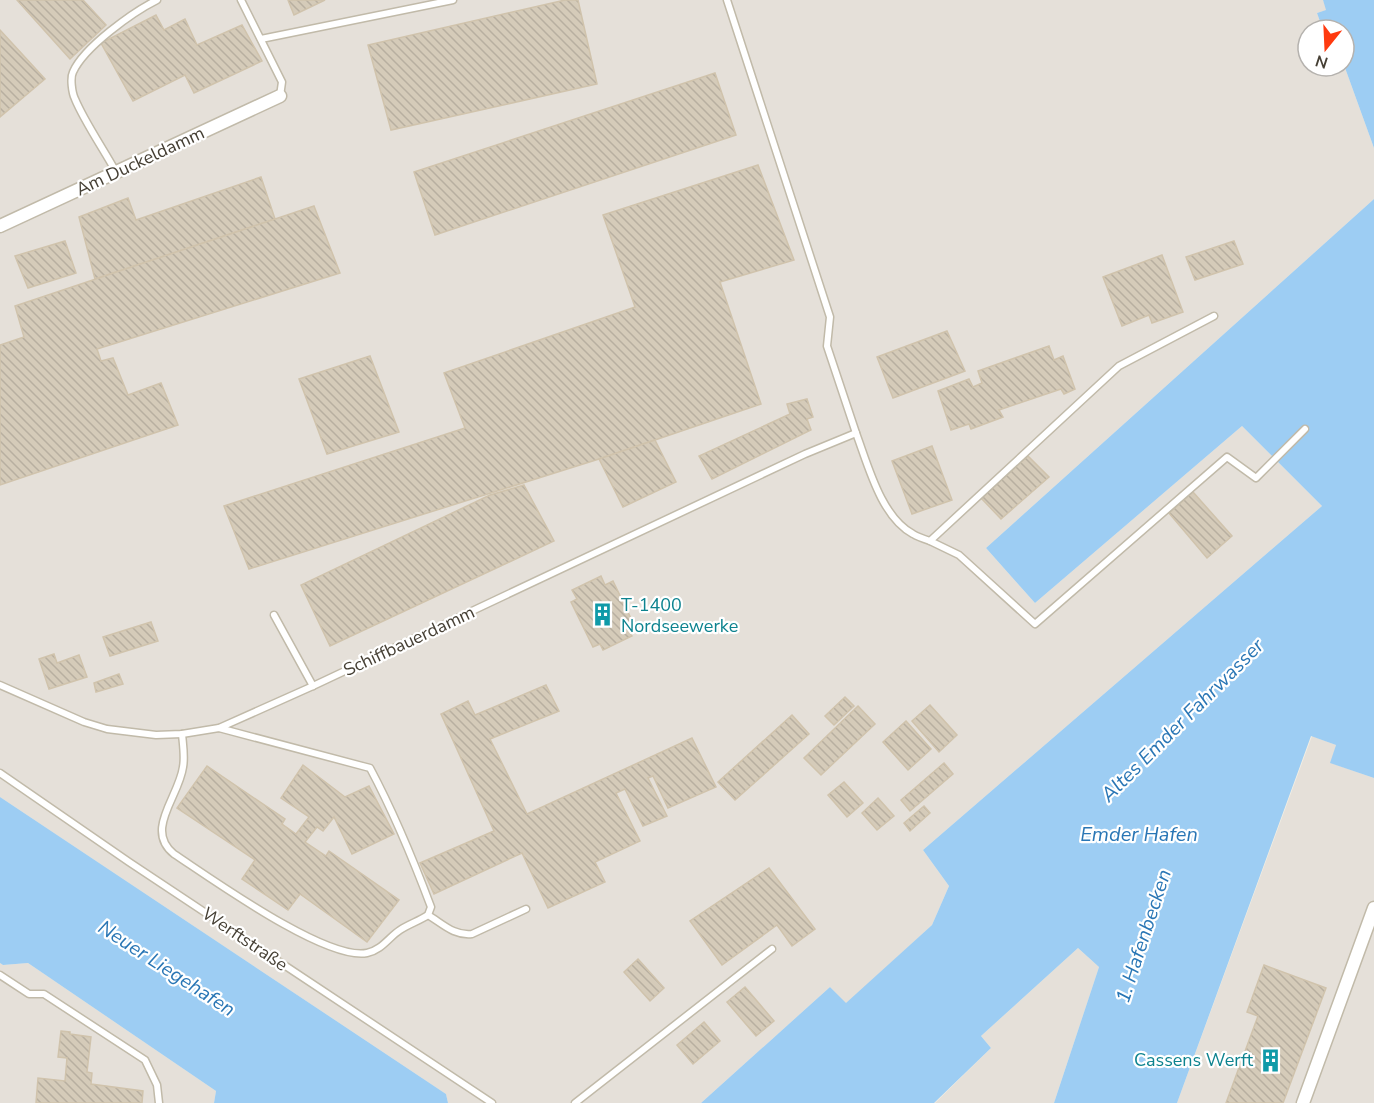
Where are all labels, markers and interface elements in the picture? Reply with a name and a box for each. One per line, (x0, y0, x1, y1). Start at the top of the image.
north arrow (1296, 18, 1356, 78)
text: N (1313, 49, 1331, 74)
street label: Am Duckeldamm (72, 121, 208, 201)
place label: T-1400 Nordseewerke (621, 593, 738, 638)
street label: Schiffbauerdamm (339, 600, 479, 682)
building icon: T-1400 Nordseewerke (590, 602, 616, 628)
water label: Altes Emder Fahrwasser (1094, 632, 1270, 809)
water label: Emder Hafen (1080, 821, 1198, 848)
water label: 1. Hafenbecken (1109, 866, 1178, 1007)
street label: Werftstraße (197, 902, 293, 976)
water label: Neuer Liegehafen (93, 914, 241, 1023)
building icon: Cassens Werft (1258, 1047, 1284, 1073)
place label: Cassens Werft (1134, 1048, 1254, 1072)

